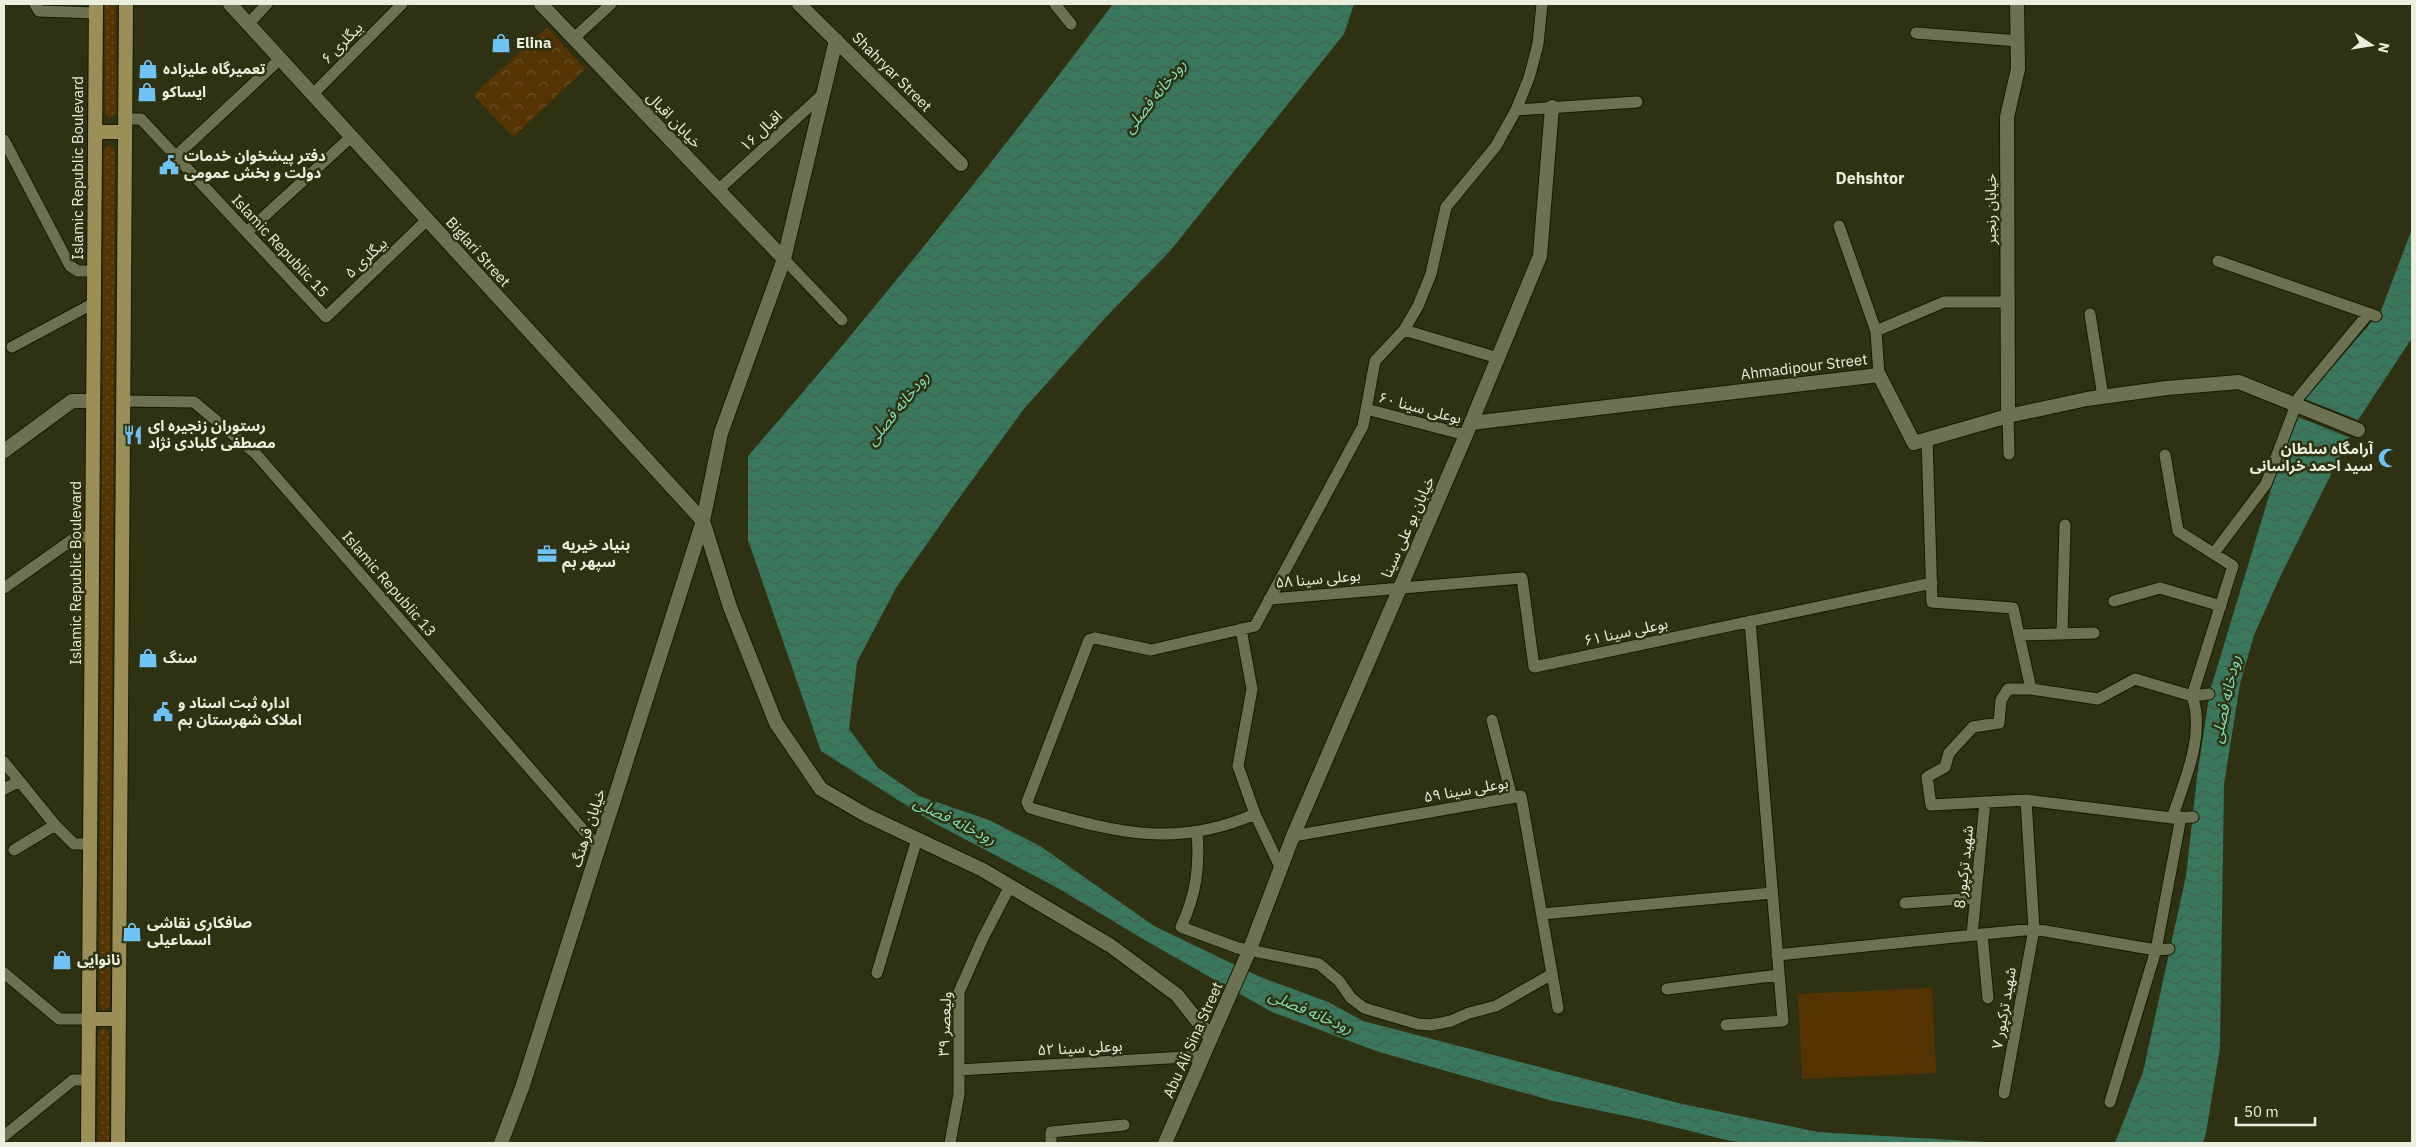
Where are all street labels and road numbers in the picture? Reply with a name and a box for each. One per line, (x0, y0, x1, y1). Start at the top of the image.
street label: بیگلری ۶ (317, 18, 366, 67)
street label: Shahryar Street (849, 28, 936, 115)
street label: Islamic Republic Boulevard (68, 76, 87, 260)
street label: خیابان اقبال (643, 87, 706, 152)
street label: اقبال ۱۶ (736, 106, 786, 155)
street label: خیابان رنجبر (1981, 173, 2000, 245)
street label: Islamic Republic 15 (228, 190, 333, 301)
street label: Biglari Street (442, 213, 515, 291)
street label: بیگلری ۵ (340, 233, 391, 282)
street label: Ahmadipour Street (1739, 349, 1868, 384)
street label: بوعلی سینا ۶۰ (1376, 387, 1464, 428)
street label: خیابان بو علی سینا (1377, 473, 1438, 581)
street label: Islamic Republic Boulevard (66, 481, 85, 665)
street label: Islamic Republic 13 (338, 527, 440, 640)
street label: بوعلی سینا ۵۸ (1275, 565, 1361, 592)
street label: بوعلی سینا ۶۱ (1582, 613, 1670, 650)
street label: بوعلی سینا ۵۹ (1422, 773, 1510, 806)
street label: خیابان فرهنگ (566, 786, 609, 870)
street label: شهید ترکپور 8 (1950, 824, 1978, 909)
street label: شهید ترکپور ۷ (1987, 965, 2021, 1051)
street label: Abu Ali Sina Street (1158, 979, 1227, 1101)
street label: ولیعصر ۳۹ (934, 991, 955, 1057)
street label: بوعلی سینا ۵۲ (1037, 1036, 1123, 1059)

